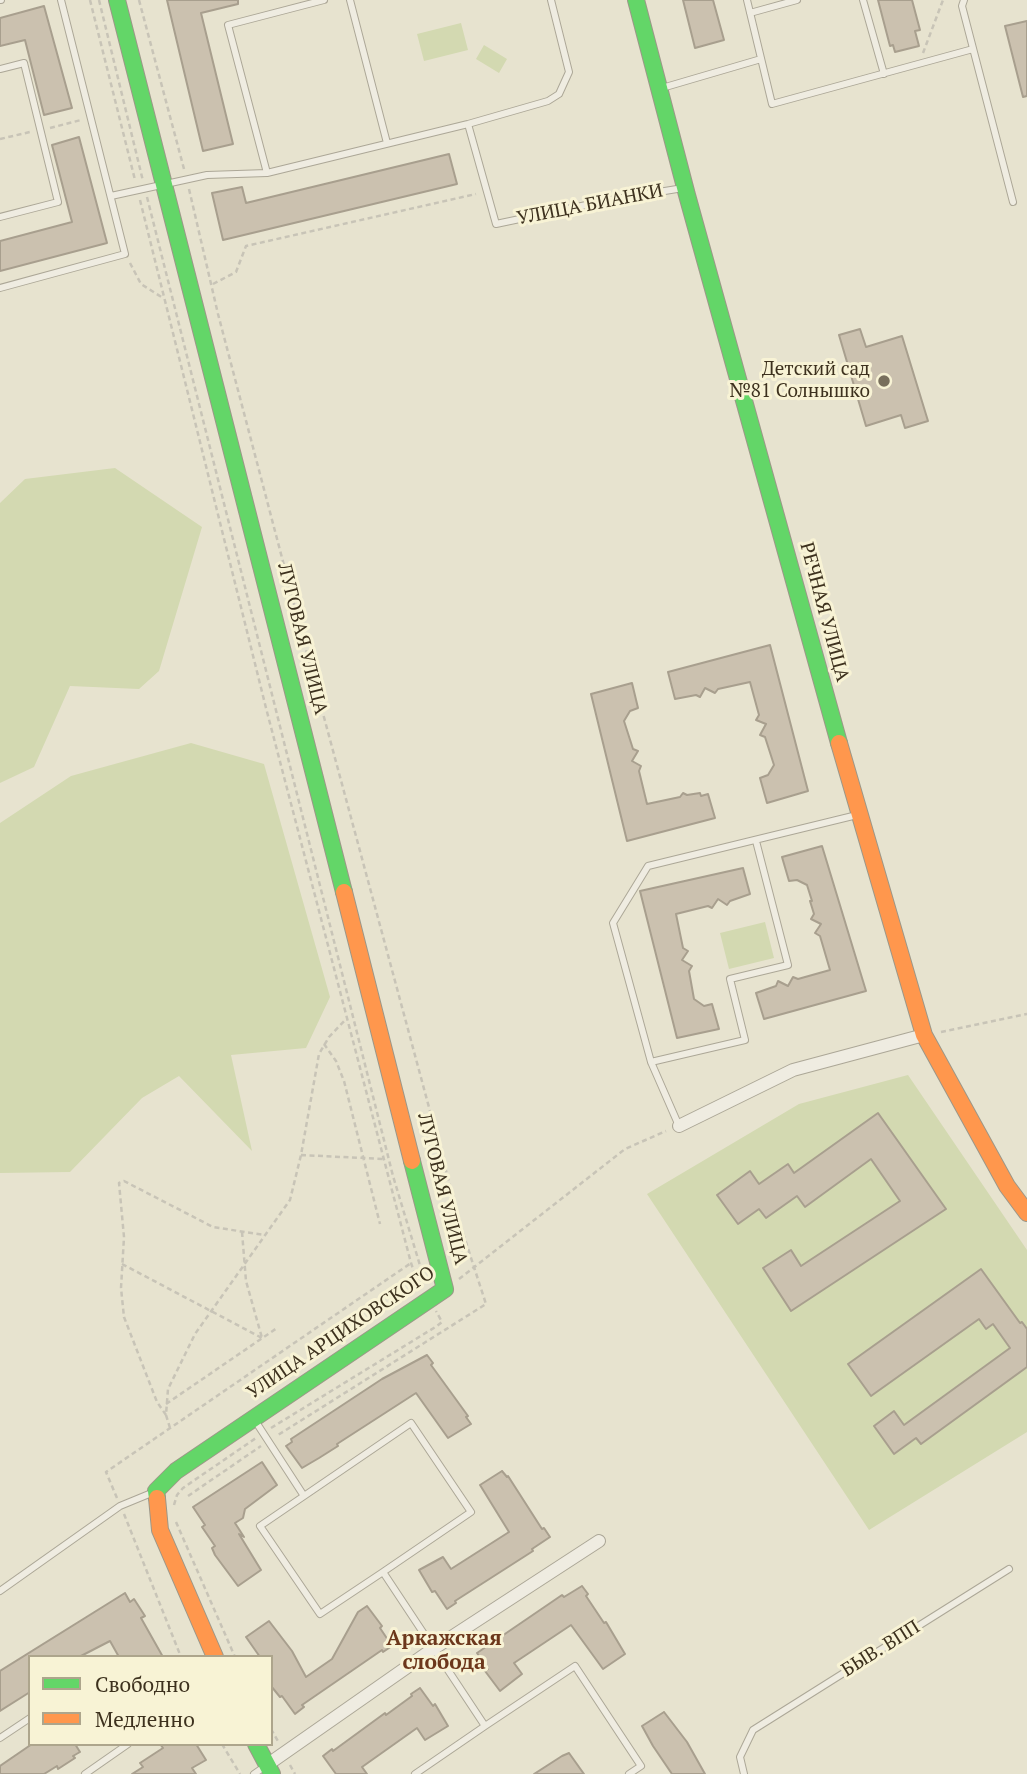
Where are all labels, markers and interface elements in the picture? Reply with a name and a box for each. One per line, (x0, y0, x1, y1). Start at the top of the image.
street label: УЛИЦА БИАНКИ (515, 180, 665, 230)
place label: Детский сад №81 Солнышко (729, 359, 870, 403)
marker: Детский сад №81 Солнышко (876, 373, 892, 389)
street label: РЕЧНАЯ УЛИЦА (794, 540, 854, 684)
street label: ЛУГОВАЯ УЛИЦА (272, 561, 332, 717)
street label: ЛУГОВАЯ УЛИЦА (412, 1111, 472, 1267)
street label: УЛИЦА АРЦИХОВСКОГО (243, 1262, 439, 1404)
street label: БЫВ. ВПП (838, 1616, 924, 1682)
district label: Аркажская слобода (386, 1626, 502, 1676)
legend (28, 1655, 273, 1746)
text: Свободно (95, 1670, 190, 1698)
text: Медленно (95, 1705, 195, 1733)

